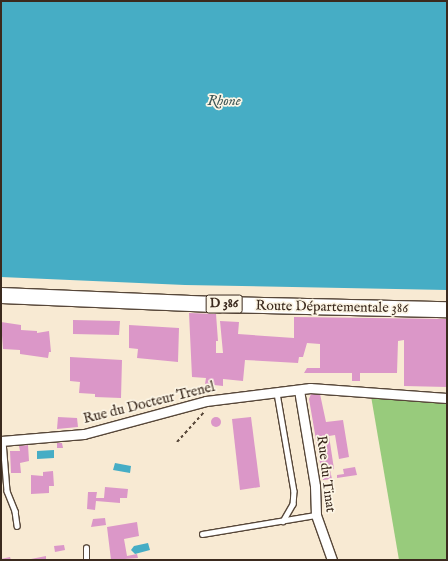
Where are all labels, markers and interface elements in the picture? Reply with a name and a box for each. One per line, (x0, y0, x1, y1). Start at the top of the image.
water label: Rhone (207, 92, 241, 110)
road number: D 386 (205, 293, 243, 315)
street label: Route Départementale 386 (256, 297, 408, 317)
street label: Rue du Docteur Trenel (81, 379, 217, 427)
street label: Rue du Tinat (313, 435, 339, 513)

